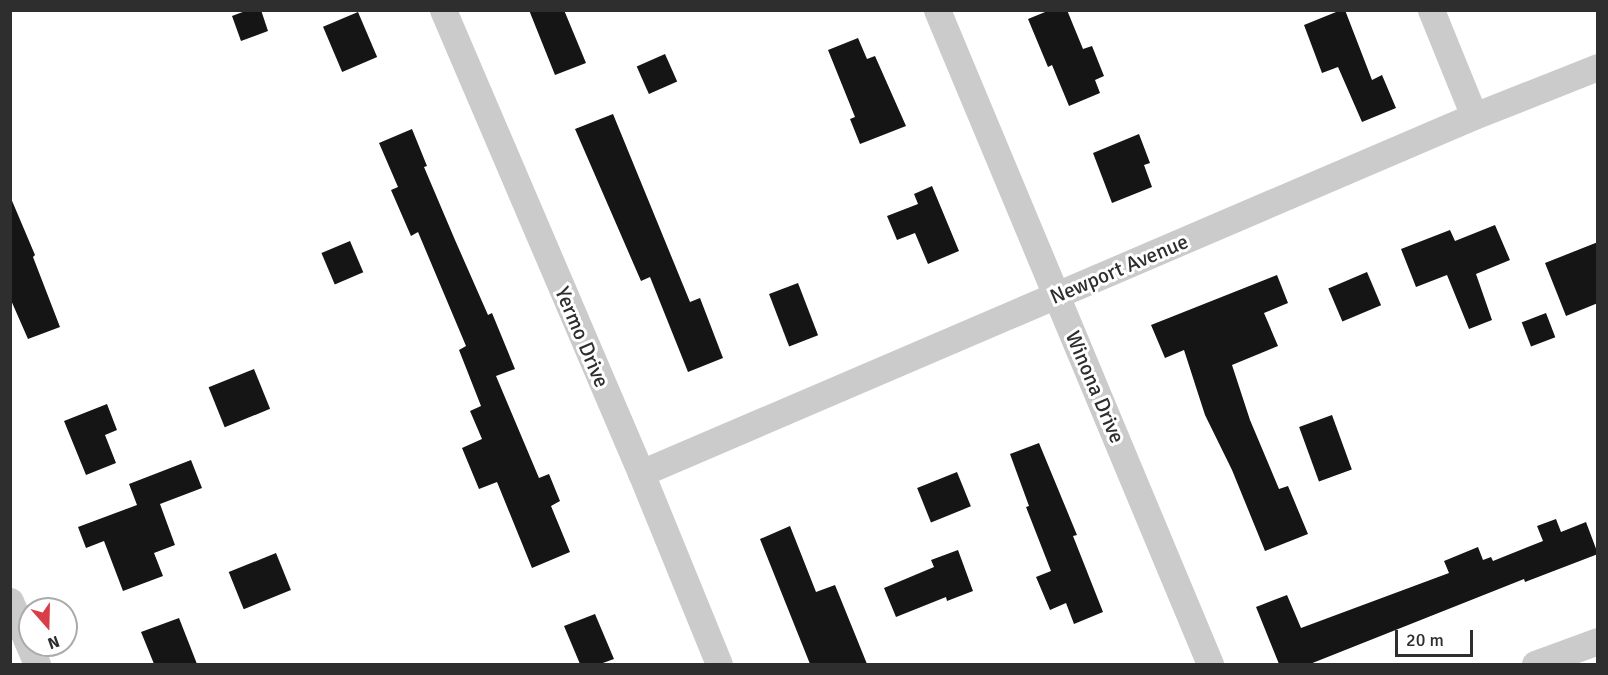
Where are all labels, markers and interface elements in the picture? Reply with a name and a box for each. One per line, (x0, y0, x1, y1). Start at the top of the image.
street label: Newport Avenue (1046, 229, 1192, 309)
street label: Yermo Drive (550, 283, 614, 391)
street label: Winona Drive (1060, 327, 1130, 447)
north arrow (18, 597, 78, 657)
scale bar (1398, 618, 1476, 656)
text: 20 m (1406, 629, 1444, 651)
text: N (45, 631, 62, 653)

